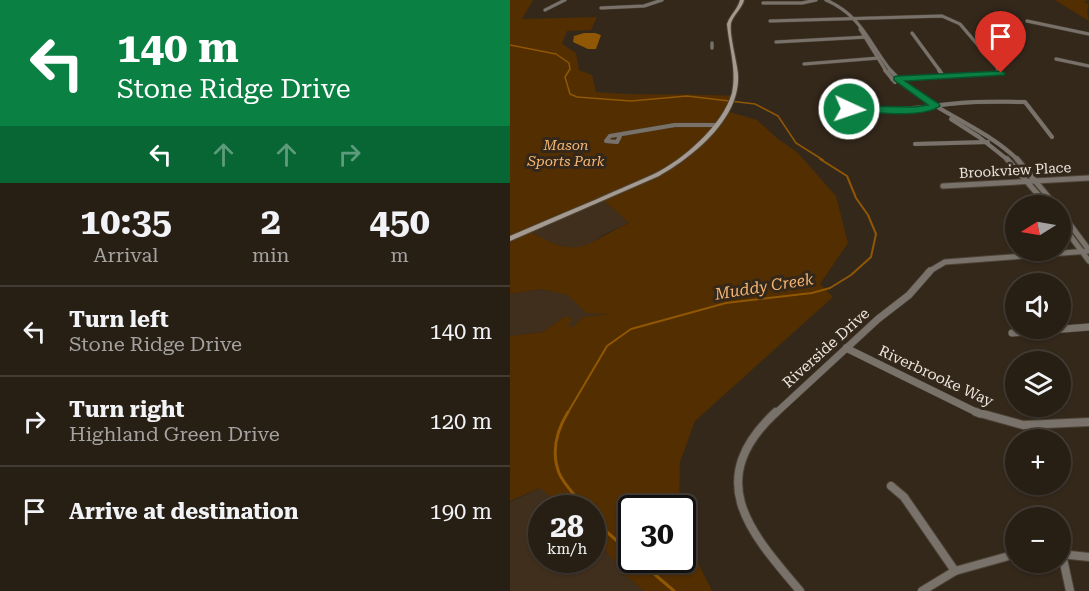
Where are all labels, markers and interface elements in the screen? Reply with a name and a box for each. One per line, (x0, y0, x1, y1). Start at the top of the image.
pin (975, 11, 1026, 73)
icon: arrive (984, 20, 1017, 53)
text: 140 m (117, 23, 239, 72)
icon: left (18, 24, 96, 102)
text: Stone Ridge Drive (117, 73, 351, 105)
position arrow (817, 77, 881, 141)
park label: Mason Sports Park (527, 137, 605, 169)
icon: left (144, 138, 177, 171)
icon: ahead (207, 138, 240, 171)
icon: ahead (270, 138, 303, 171)
icon: right (333, 138, 366, 171)
street label: Brookview Place (958, 159, 1072, 181)
north arrow (1005, 195, 1071, 261)
map controls (1005, 195, 1071, 573)
text: 10:35 (80, 201, 172, 243)
text: 2 (261, 201, 281, 243)
text: 450 (370, 201, 430, 243)
text: Arrival (93, 243, 158, 267)
text: min (252, 243, 289, 267)
text: m (391, 243, 409, 267)
water label: Muddy Creek (712, 269, 815, 304)
button: sound (1005, 273, 1071, 339)
street label: Riverside Drive (779, 304, 873, 392)
text: Turn left (69, 307, 169, 332)
icon: left (18, 315, 51, 348)
text: 140 m (429, 319, 492, 344)
text: Stone Ridge Drive (69, 332, 242, 356)
street label: Riverbrooke Way (876, 342, 996, 411)
button: layers (1005, 351, 1071, 417)
text: Turn right (69, 397, 184, 422)
icon: right (18, 405, 51, 438)
text: 120 m (429, 409, 492, 434)
text: Highland Green Drive (69, 422, 280, 446)
button: + (1005, 429, 1071, 495)
icon: arrive (18, 495, 51, 528)
speed limit sign: 30 (618, 495, 696, 573)
text: Arrive at destination (69, 499, 298, 524)
text: 190 m (429, 499, 492, 524)
button: − (1005, 507, 1071, 573)
text: 28 (550, 509, 584, 544)
text: km/h (547, 540, 587, 558)

